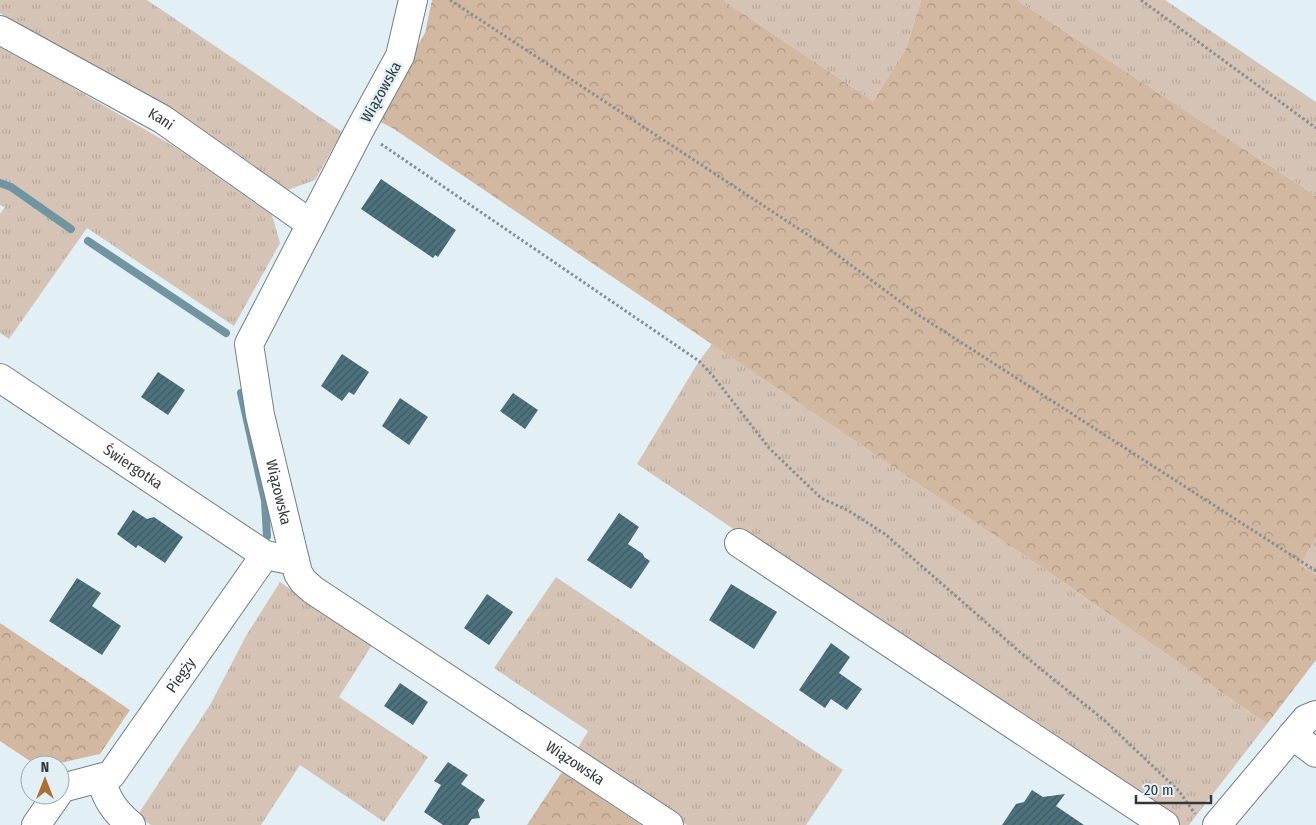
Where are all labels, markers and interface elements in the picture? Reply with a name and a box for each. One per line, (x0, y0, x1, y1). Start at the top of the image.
street label: Wiązowska (357, 59, 405, 125)
street label: Kani (145, 104, 177, 134)
street label: Świergotka (100, 441, 166, 493)
street label: Wiązowska (262, 458, 295, 527)
street label: Piegży (162, 654, 199, 696)
street label: Wiązowska (542, 737, 608, 789)
north arrow (20, 755, 70, 805)
text: N (41, 759, 49, 776)
scale bar (1136, 772, 1211, 804)
text: 20 m (1144, 781, 1174, 799)

